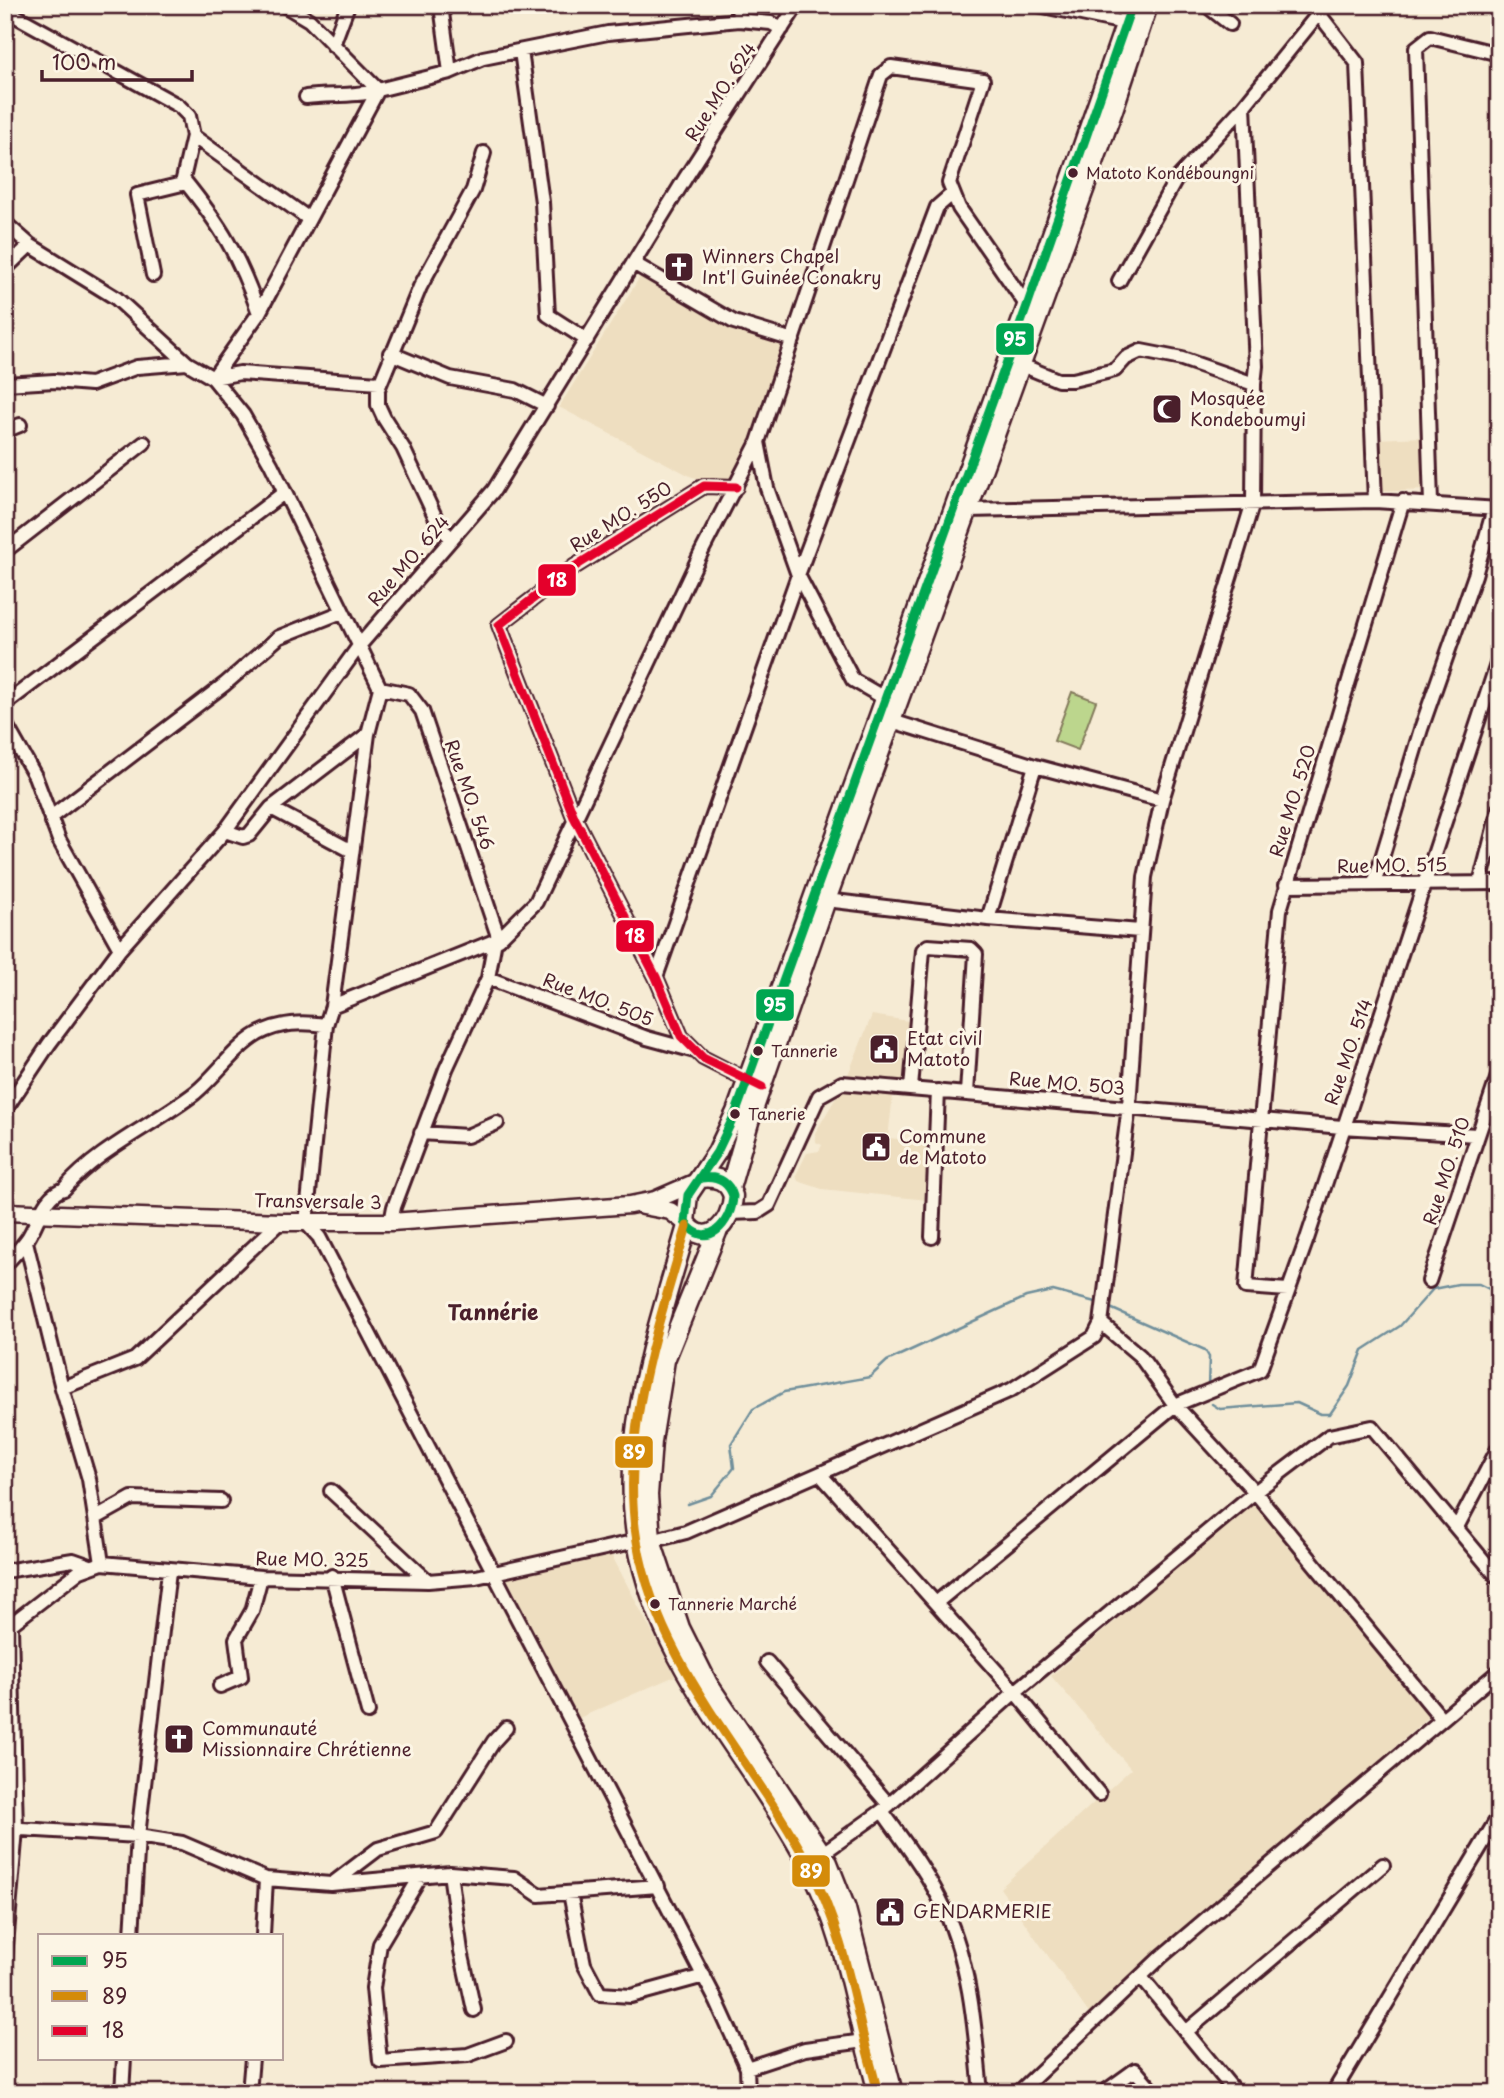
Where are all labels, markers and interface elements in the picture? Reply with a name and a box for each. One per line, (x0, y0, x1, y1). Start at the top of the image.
street label: Rue MO. 624 (678, 36, 762, 146)
scale bar (42, 38, 192, 82)
text: 100 m (52, 45, 116, 77)
place label: Matoto Kondéboungni (1086, 160, 1254, 184)
marker: Matoto Kondéboungni (1066, 166, 1080, 180)
place label: Winners Chapel Int'l Guinée Conakry (702, 242, 881, 290)
church icon: Winners Chapel Int'l Guinée Conakry (662, 250, 696, 284)
line badge: 95 (995, 322, 1035, 356)
text: 95 (1003, 324, 1027, 352)
place label: Mosquée Kondeboumyi (1190, 384, 1306, 432)
mosque icon: Mosquée Kondeboumyi (1150, 392, 1184, 426)
street label: Rue MO. 550 (564, 474, 676, 558)
street label: Rue MO. 624 (361, 508, 455, 612)
line badge: 18 (537, 563, 577, 597)
text: 18 (547, 565, 568, 593)
street label: Rue MO. 546 (439, 736, 502, 853)
street label: Rue MO. 520 (1262, 741, 1321, 860)
street label: Rue MO. 515 (1337, 850, 1447, 879)
line badge: 18 (615, 919, 655, 953)
text: 18 (625, 921, 646, 949)
street label: Rue MO. 505 (539, 965, 658, 1032)
line badge: 95 (755, 988, 795, 1022)
text: 95 (763, 990, 787, 1018)
street label: Rue MO. 514 (1317, 995, 1378, 1109)
place label: Etat civil Matoto (907, 1024, 983, 1072)
public building icon: Etat civil Matoto (867, 1032, 901, 1066)
place label: Tannerie (771, 1038, 838, 1062)
marker: Tannerie (751, 1044, 765, 1058)
street label: Rue MO. 503 (1008, 1064, 1126, 1101)
place label: Tanerie (748, 1101, 805, 1125)
marker: Tanerie (728, 1107, 742, 1121)
street label: Rue MO. 510 (1415, 1113, 1476, 1228)
place label: Commune de Matoto (899, 1122, 987, 1170)
public building icon: Commune de Matoto (859, 1130, 893, 1164)
street label: Transversale 3 (254, 1186, 382, 1215)
district label: Tannérie (447, 1295, 539, 1327)
line badge: 89 (614, 1435, 654, 1469)
text: 89 (622, 1437, 646, 1465)
street label: Rue MO. 325 (255, 1544, 369, 1573)
place label: Tannerie Marché (668, 1591, 797, 1615)
marker: Tannerie Marché (648, 1597, 662, 1611)
place label: Communauté Missionnaire Chrétienne (202, 1714, 412, 1762)
church icon: Communauté Missionnaire Chrétienne (162, 1722, 196, 1756)
line badge: 89 (791, 1854, 831, 1888)
text: 89 (799, 1856, 823, 1884)
public building icon: GENDARMERIE (873, 1895, 907, 1929)
place label: GENDARMERIE (913, 1897, 1052, 1924)
legend (38, 1934, 284, 2060)
text: 95 (102, 1943, 128, 1975)
text: 89 (102, 1979, 127, 2011)
text: 18 (102, 2013, 125, 2045)

